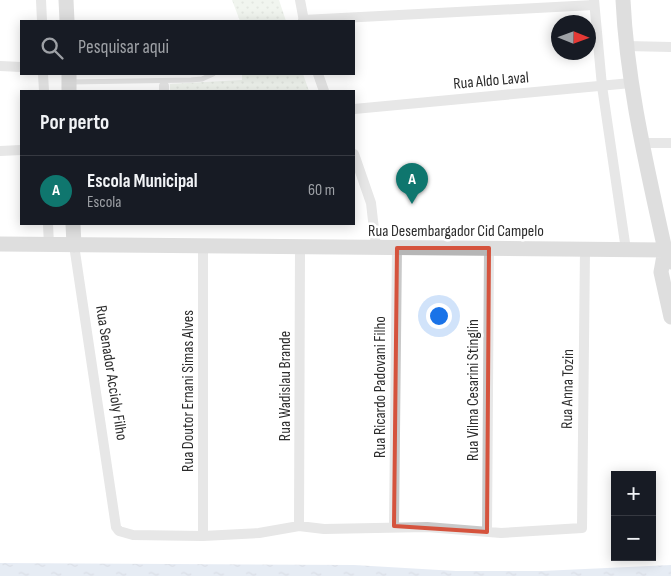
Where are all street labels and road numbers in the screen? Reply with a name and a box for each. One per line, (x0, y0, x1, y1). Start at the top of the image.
street label: Rua Aldo Laval (452, 68, 530, 94)
street label: Rua Desembargador Cid Campelo (368, 222, 544, 241)
street label: Rua Senador Accioly Filho (91, 304, 131, 442)
street label: Rua Doutor Ernani Simas Alves (179, 310, 198, 472)
street label: Rua Ricardo Padovani Filho (371, 316, 390, 458)
street label: Rua Vilma Cesarini Stinglin (464, 319, 483, 461)
street label: Rua Wadislau Brande (276, 331, 295, 441)
street label: Rua Anna Tozin (558, 349, 578, 429)

